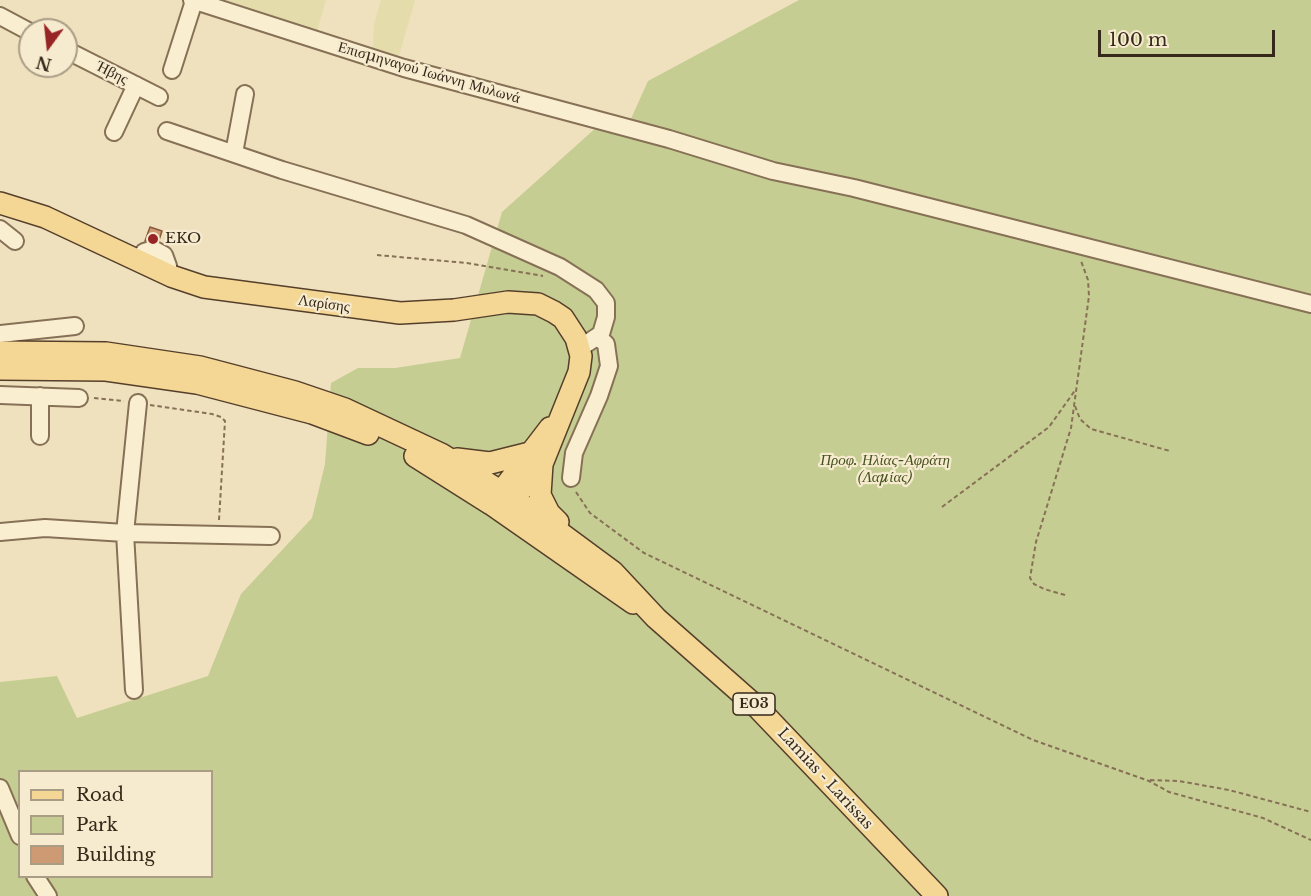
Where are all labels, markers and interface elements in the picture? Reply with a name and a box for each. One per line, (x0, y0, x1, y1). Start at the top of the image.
north arrow (18, 18, 78, 78)
scale bar (1101, 18, 1278, 56)
text: 100 m (1109, 29, 1167, 51)
street label: Επισμηναγού Ιωάννη Μυλωνά (336, 38, 522, 108)
text: N (34, 52, 54, 75)
street label: Ήβης (93, 57, 131, 89)
place label: EKO (165, 230, 201, 248)
marker: EKO (146, 232, 160, 246)
street label: Λαρίσης (297, 291, 351, 317)
park label: Προφ. Ηλίας-Αφράτη (Λαμίας) (820, 452, 950, 487)
road number: ΕΟ3 (733, 693, 775, 715)
street label: Lamias - Larissas (774, 725, 876, 833)
legend (18, 770, 213, 878)
text: Road (76, 784, 124, 806)
text: Park (76, 814, 118, 836)
text: Building (76, 844, 155, 866)

